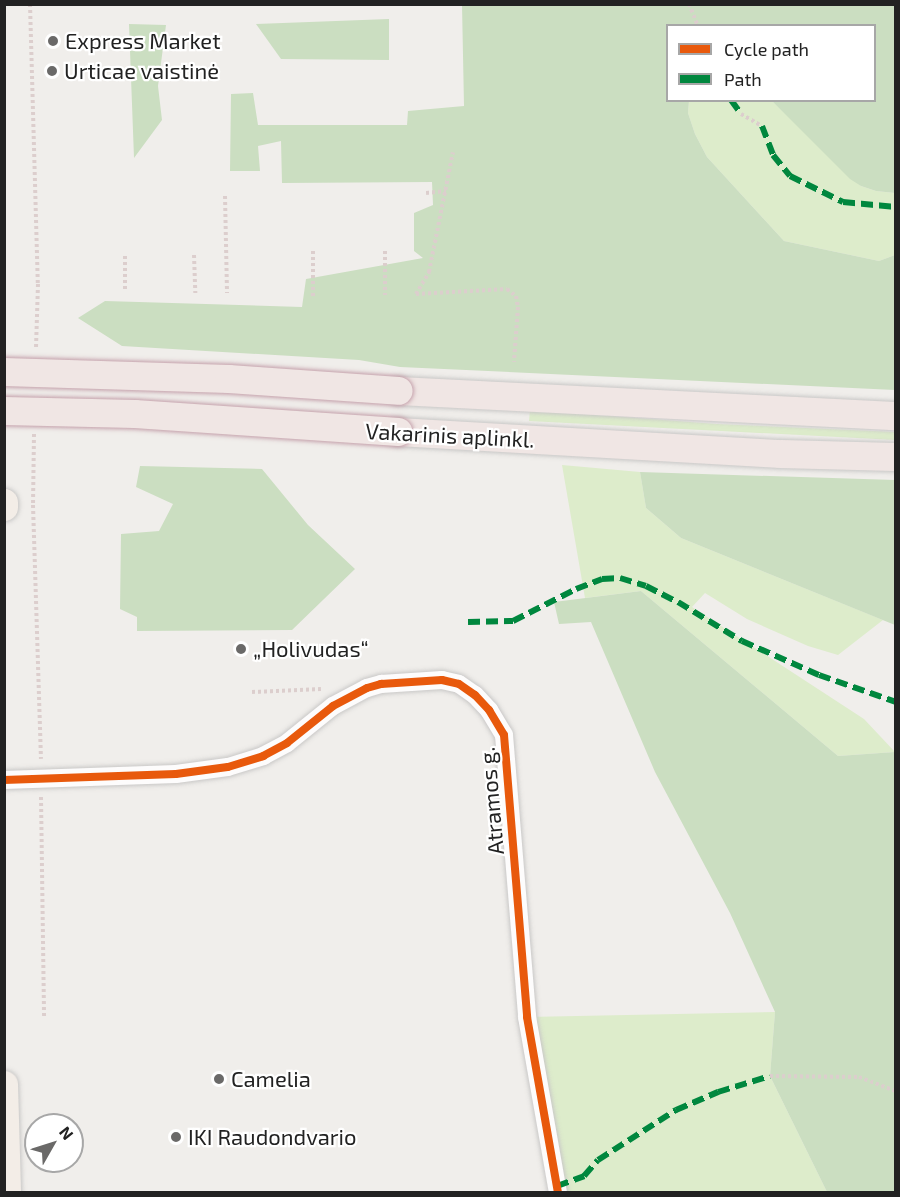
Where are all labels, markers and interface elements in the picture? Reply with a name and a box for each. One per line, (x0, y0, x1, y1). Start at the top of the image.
legend (666, 24, 876, 102)
place label: Express Market (65, 28, 221, 54)
marker: Express Market (46, 34, 60, 48)
text: Cycle path (724, 38, 809, 60)
place label: Urticae vaistinė (64, 58, 220, 84)
marker: Urticae vaistinė (45, 64, 59, 78)
text: Path (724, 68, 762, 90)
street label: Vakarinis aplinkl. (365, 417, 535, 453)
place label: „Holivudas“ (253, 636, 369, 662)
marker: „Holivudas“ (234, 642, 248, 656)
street label: Atramos g. (473, 746, 509, 856)
place label: Camelia (231, 1066, 311, 1092)
marker: Camelia (212, 1072, 226, 1086)
north arrow (24, 1113, 84, 1173)
text: N (56, 1122, 78, 1143)
place label: IKI Raudondvario (188, 1124, 357, 1150)
marker: IKI Raudondvario (169, 1130, 183, 1144)

